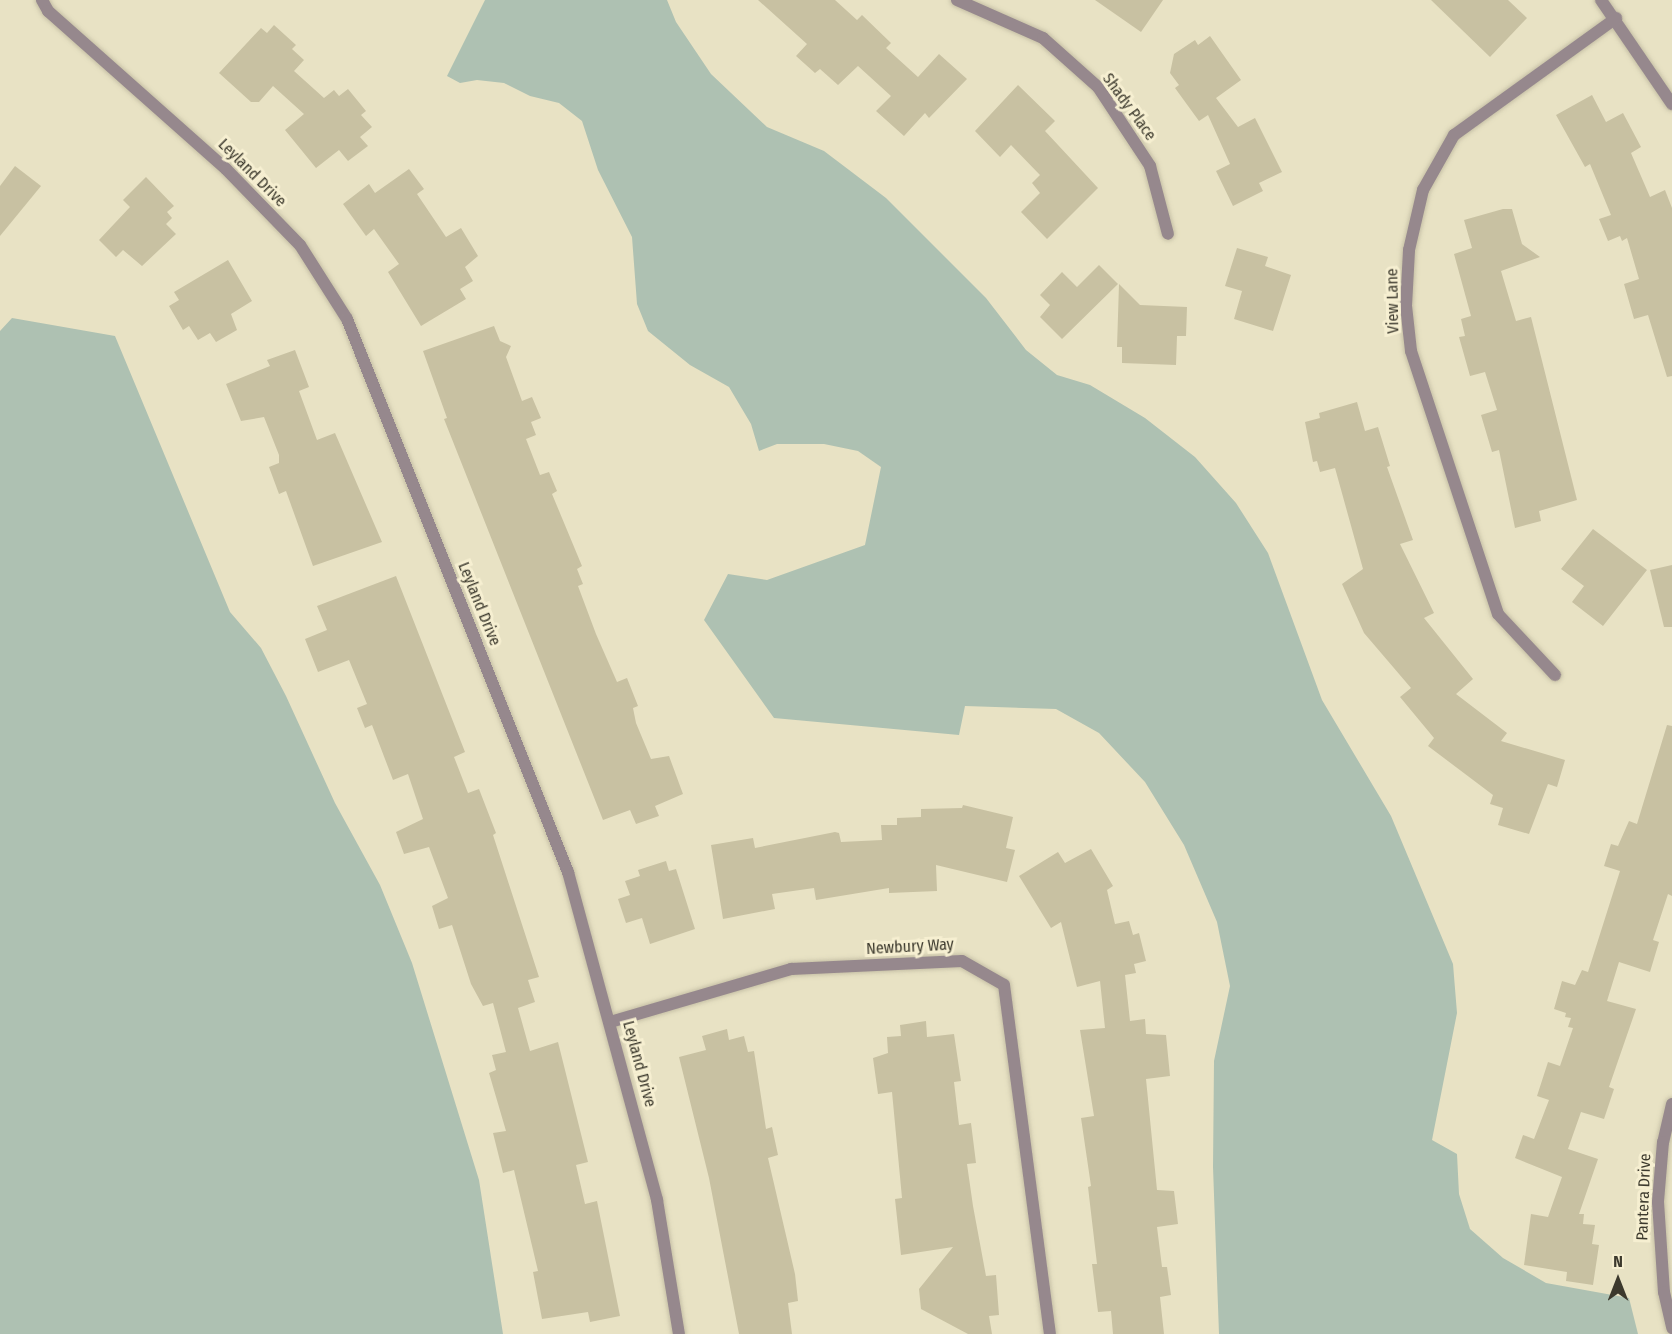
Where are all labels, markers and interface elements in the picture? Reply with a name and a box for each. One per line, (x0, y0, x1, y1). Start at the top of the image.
street label: Shady Place (1098, 70, 1160, 144)
street label: Leyland Drive (214, 135, 290, 211)
street label: View Lane (1383, 268, 1403, 334)
street label: Leyland Drive (454, 559, 504, 649)
street label: Newbury Way (866, 935, 954, 959)
street label: Leyland Drive (618, 1019, 660, 1109)
street label: Pantera Drive (1633, 1153, 1655, 1241)
north arrow (1588, 1250, 1648, 1310)
text: N (1613, 1252, 1623, 1271)

